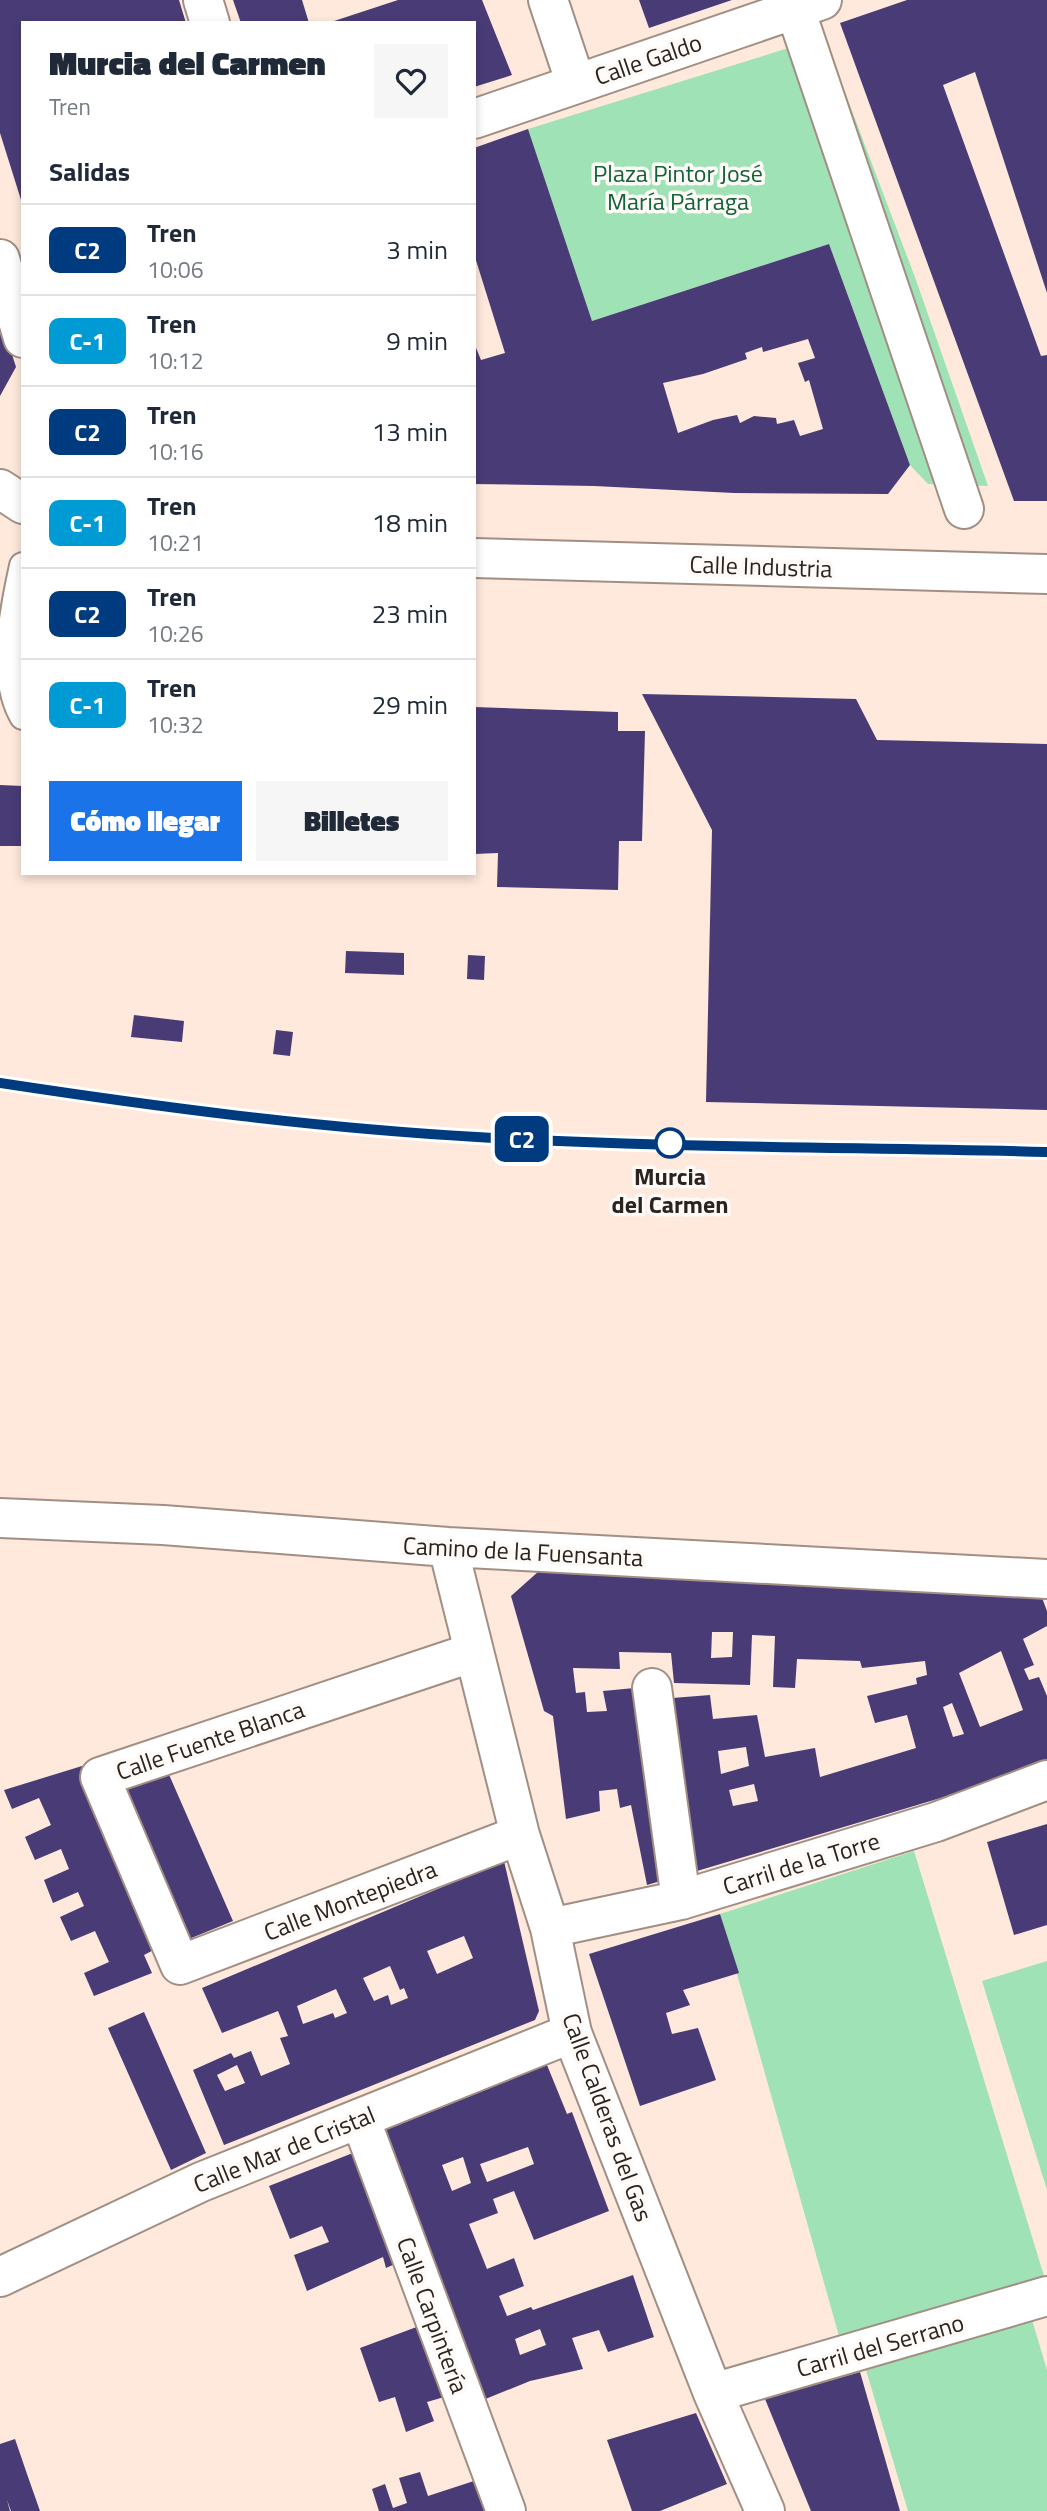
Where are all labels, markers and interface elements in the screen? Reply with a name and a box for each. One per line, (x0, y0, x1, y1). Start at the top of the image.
street label: Calle Galdo (590, 24, 706, 94)
text: Murcia del Carmen (49, 38, 326, 88)
button: heart (374, 44, 448, 118)
text: Tren (49, 89, 91, 124)
text: Salidas (49, 152, 130, 191)
park label: Plaza Pintor José María Párraga (593, 155, 763, 219)
text: Tren (147, 213, 197, 252)
text: 3 min (386, 230, 448, 269)
text: C2 (74, 232, 101, 268)
text: 10:06 (147, 252, 204, 287)
text: Tren (147, 304, 197, 343)
text: 9 min (386, 321, 448, 360)
text: C-1 (70, 323, 105, 359)
text: 10:12 (147, 343, 204, 378)
text: Tren (147, 395, 197, 434)
text: 13 min (372, 412, 448, 451)
text: C2 (74, 414, 101, 450)
text: 10:16 (147, 434, 204, 469)
text: Tren (147, 486, 197, 525)
text: 18 min (372, 503, 448, 542)
text: C-1 (70, 505, 105, 541)
text: 10:21 (147, 525, 204, 560)
street label: Calle Industria (689, 546, 833, 586)
text: Tren (147, 577, 197, 616)
text: 23 min (372, 594, 448, 633)
text: C2 (74, 596, 101, 632)
text: 10:26 (147, 616, 204, 651)
text: Tren (147, 668, 197, 707)
text: 29 min (372, 685, 448, 724)
text: C-1 (70, 687, 105, 723)
text: 10:32 (147, 707, 204, 742)
button: Cómo llegar (49, 781, 242, 861)
button: Billetes (256, 781, 448, 861)
line badge: C2 (490, 1116, 554, 1162)
text: C2 (509, 1121, 535, 1157)
marker: Murcia del Carmen (655, 1128, 685, 1158)
place label: Murcia del Carmen (611, 1158, 729, 1222)
street label: Camino de la Fuensanta (402, 1527, 644, 1575)
street label: Calle Fuente Blanca (111, 1691, 309, 1789)
street label: Carril de la Torre (718, 1822, 884, 1904)
street label: Calle Montepiedra (258, 1850, 442, 1950)
street label: Calle Calderas del Gas (554, 2008, 662, 2226)
street label: Calle Mar de Cristal (188, 2096, 380, 2202)
street label: Calle Carpintería (388, 2232, 478, 2398)
street label: Carril del Serrano (792, 2304, 968, 2386)

